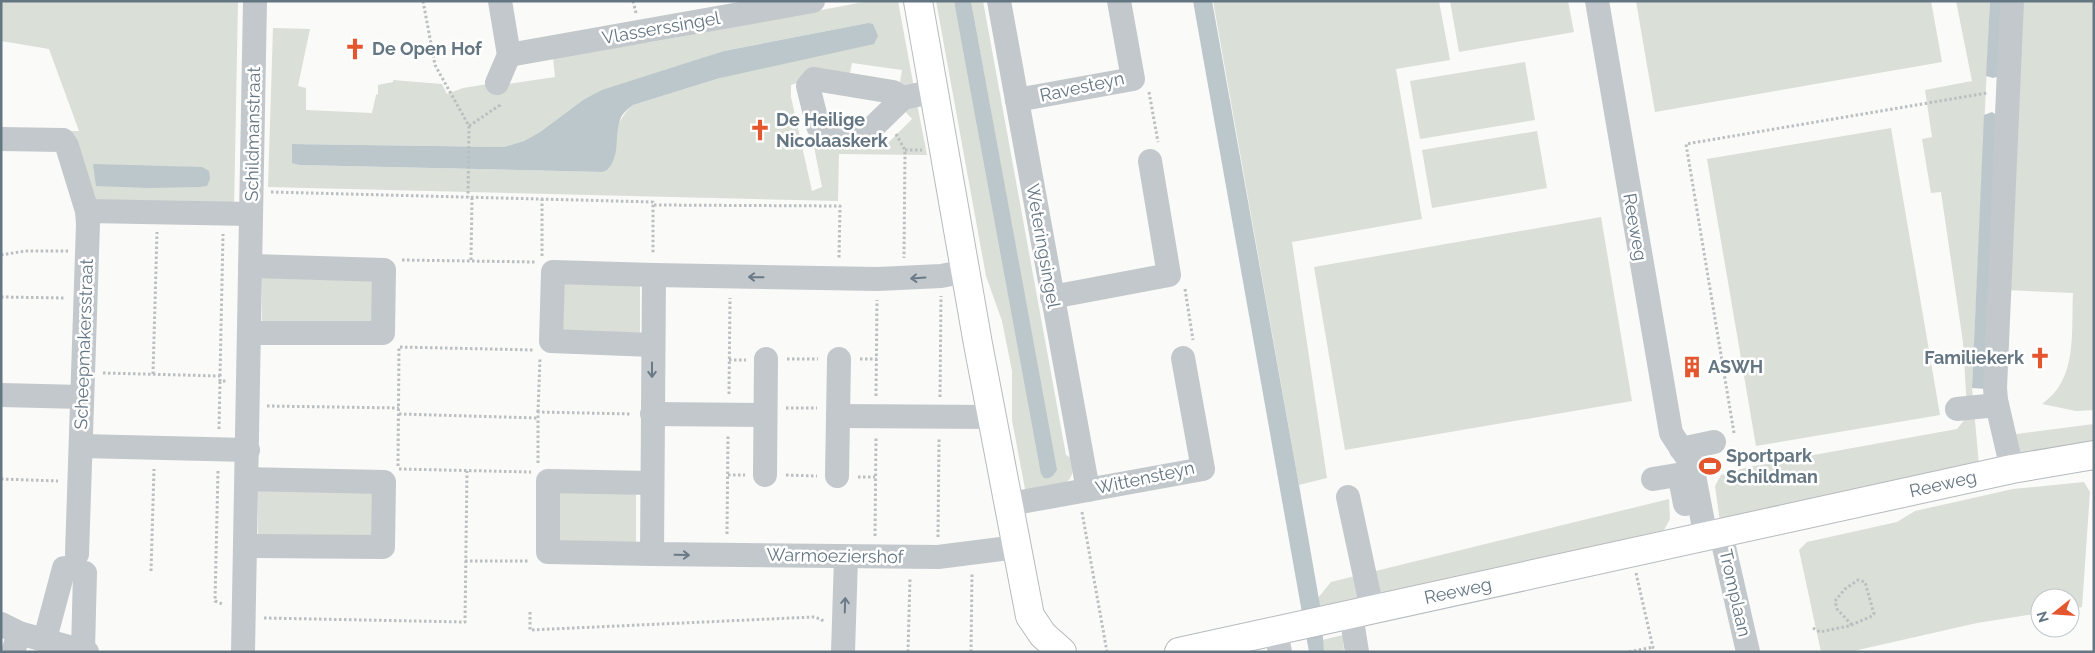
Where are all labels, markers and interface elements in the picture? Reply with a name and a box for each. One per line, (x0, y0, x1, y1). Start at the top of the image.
street label: Vlasserssingel (600, 7, 722, 48)
church icon: De Open Hof (342, 36, 368, 62)
place label: De Open Hof (372, 38, 483, 59)
street label: Schildmanstraat (241, 66, 264, 202)
street label: Ravesteyn (1038, 67, 1126, 106)
place label: De Heilige Nicolaaskerk (776, 109, 889, 151)
church icon: De Heilige Nicolaaskerk (747, 117, 773, 143)
street label: Weteringsingel (1022, 182, 1065, 310)
street label: Reeweg (1619, 191, 1652, 262)
street label: Scheepmakersstraat (70, 258, 97, 430)
one-way arrow (748, 273, 764, 282)
one-way arrow (911, 273, 927, 282)
church icon: Familiekerk (2027, 345, 2053, 371)
place label: Familiekerk (1924, 347, 2025, 368)
building icon: ASWH (1679, 354, 1705, 380)
place label: ASWH (1708, 356, 1763, 377)
one-way arrow (647, 362, 657, 378)
place label: Sportpark Schildman (1726, 445, 1818, 487)
sports icon: Sportpark Schildman (1697, 453, 1723, 479)
street label: Wittensteyn (1093, 457, 1196, 498)
street label: Reeweg (1907, 466, 1979, 501)
street label: Warmoeziershof (766, 544, 905, 567)
street label: Tromplaan (1715, 547, 1756, 638)
one-way arrow (674, 550, 690, 559)
street label: Reeweg (1422, 573, 1494, 608)
north arrow (2030, 588, 2080, 638)
one-way arrow (840, 597, 849, 613)
text: N (2033, 609, 2052, 624)

